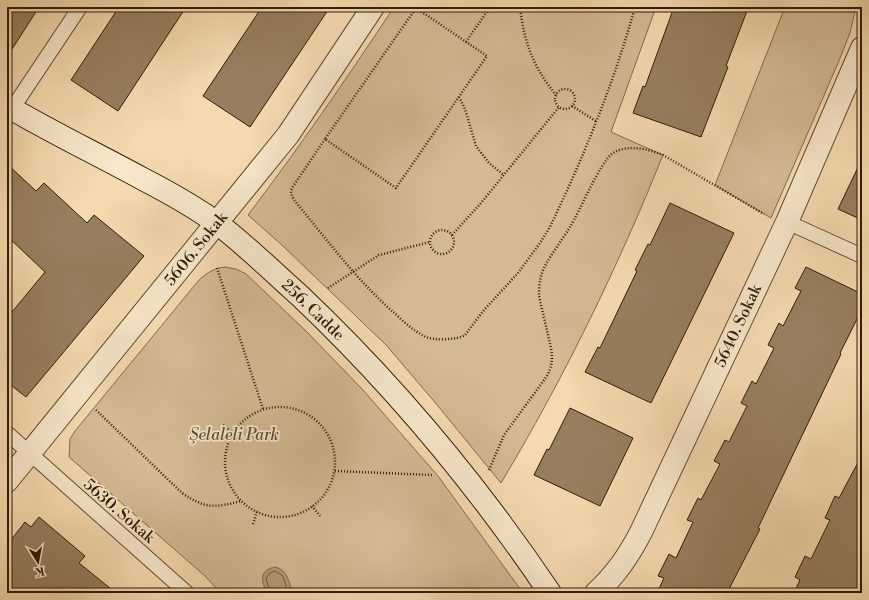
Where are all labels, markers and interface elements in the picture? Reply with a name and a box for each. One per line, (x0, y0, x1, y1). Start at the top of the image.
street label: 5606. Sokak (160, 207, 233, 290)
street label: 256. Cadde (277, 275, 349, 345)
street label: 5640. Sokak (710, 280, 767, 371)
park label: Şelaleli Park (189, 425, 279, 445)
street label: 5630. Sokak (79, 474, 160, 549)
north arrow (18, 542, 58, 582)
text: K (33, 563, 45, 579)

